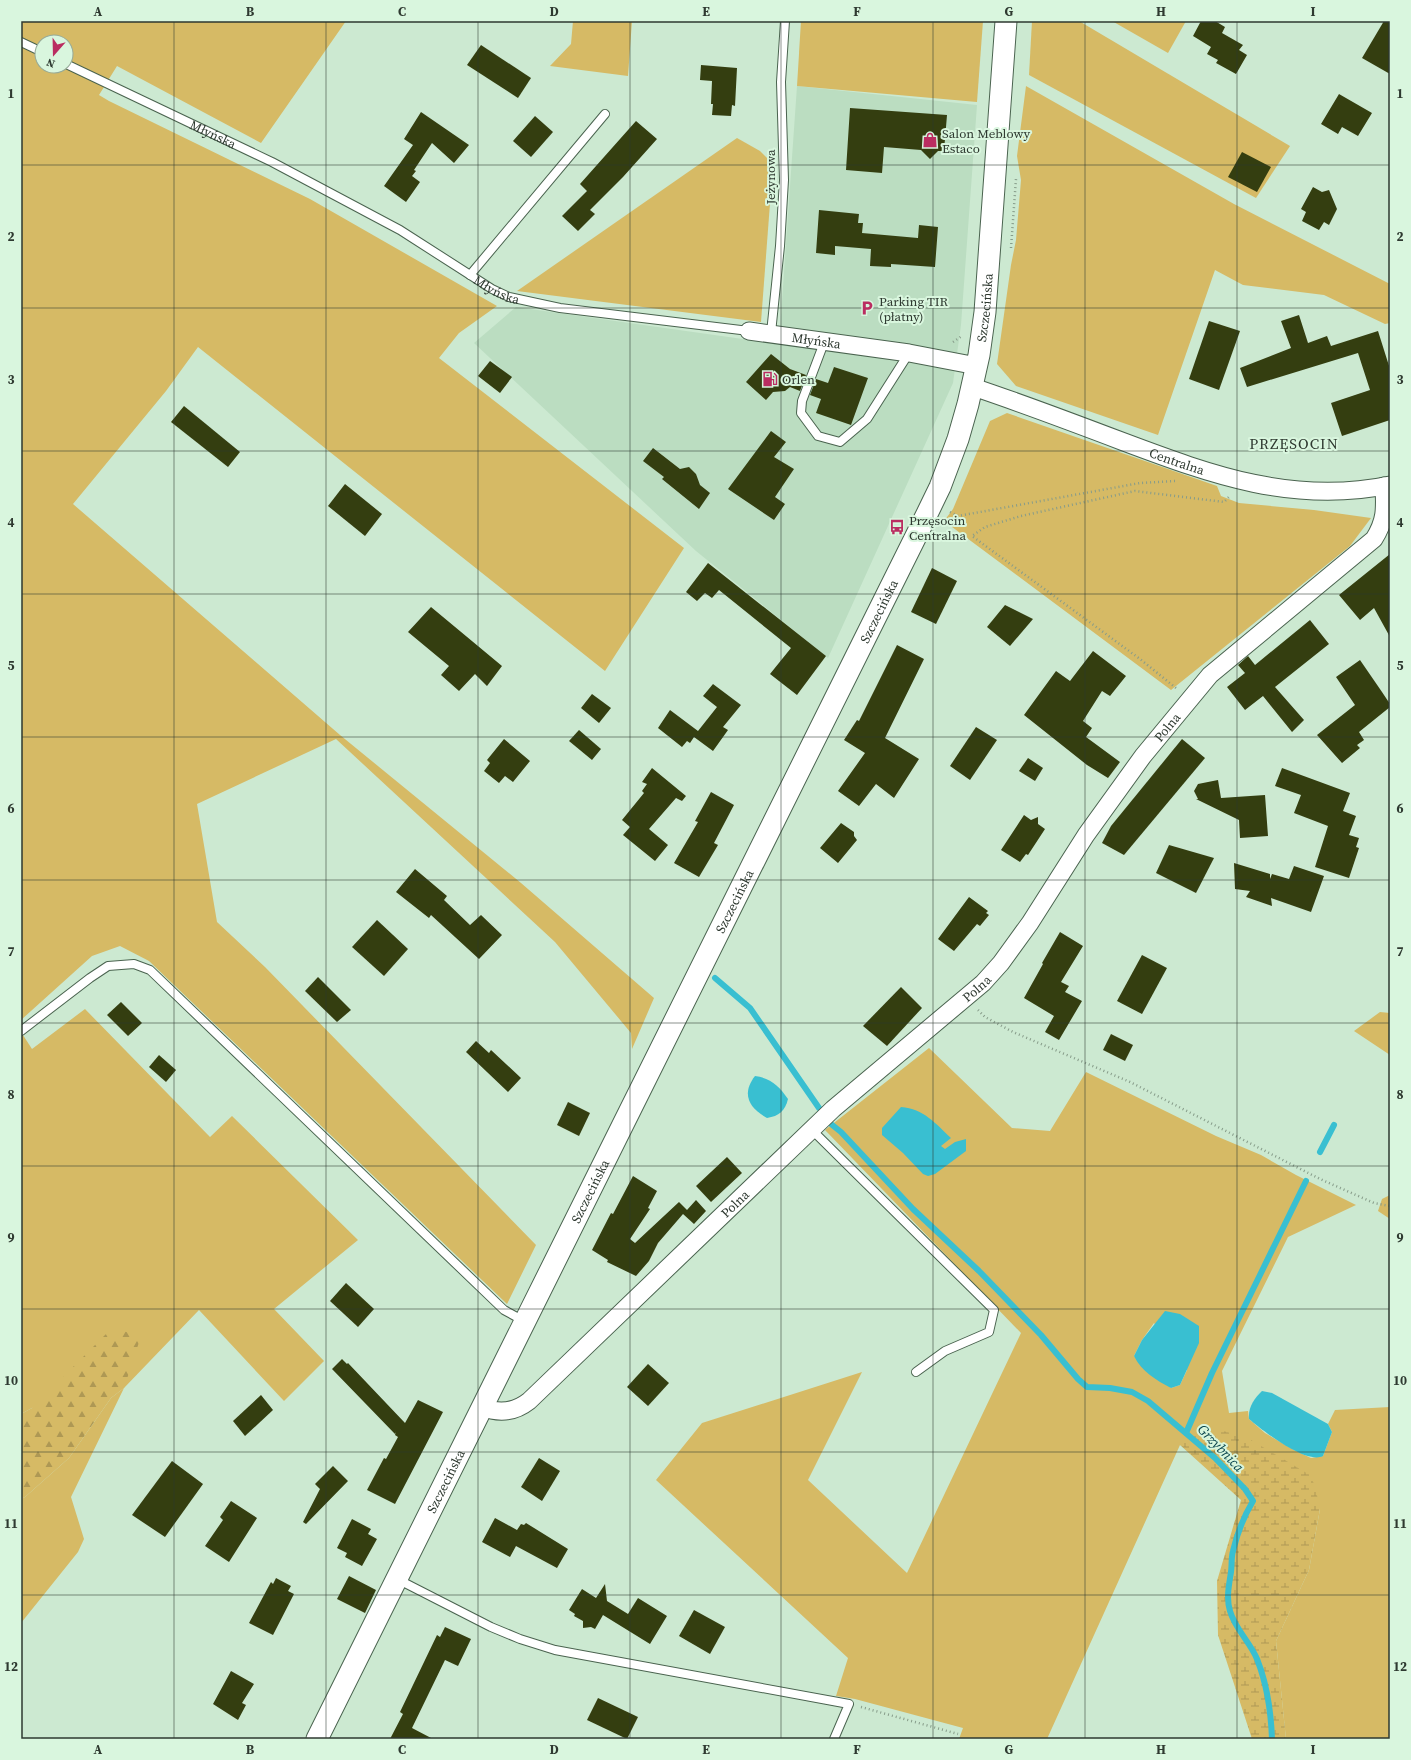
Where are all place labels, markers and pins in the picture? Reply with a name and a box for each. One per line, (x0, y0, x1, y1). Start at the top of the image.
place label: Salon Meblowy Estaco (942, 125, 1031, 157)
shop icon: Salon Meblowy Estaco (921, 131, 939, 149)
place label: Parking TIR (płatny) (879, 293, 949, 325)
parking icon: Parking TIR (płatny) (858, 299, 876, 317)
fuel station icon: Orlen (761, 370, 779, 388)
place label: Orlen (782, 371, 815, 388)
place label: Przęsocin Centralna (909, 512, 967, 544)
bus stop icon: Przęsocin Centralna (888, 518, 906, 536)

